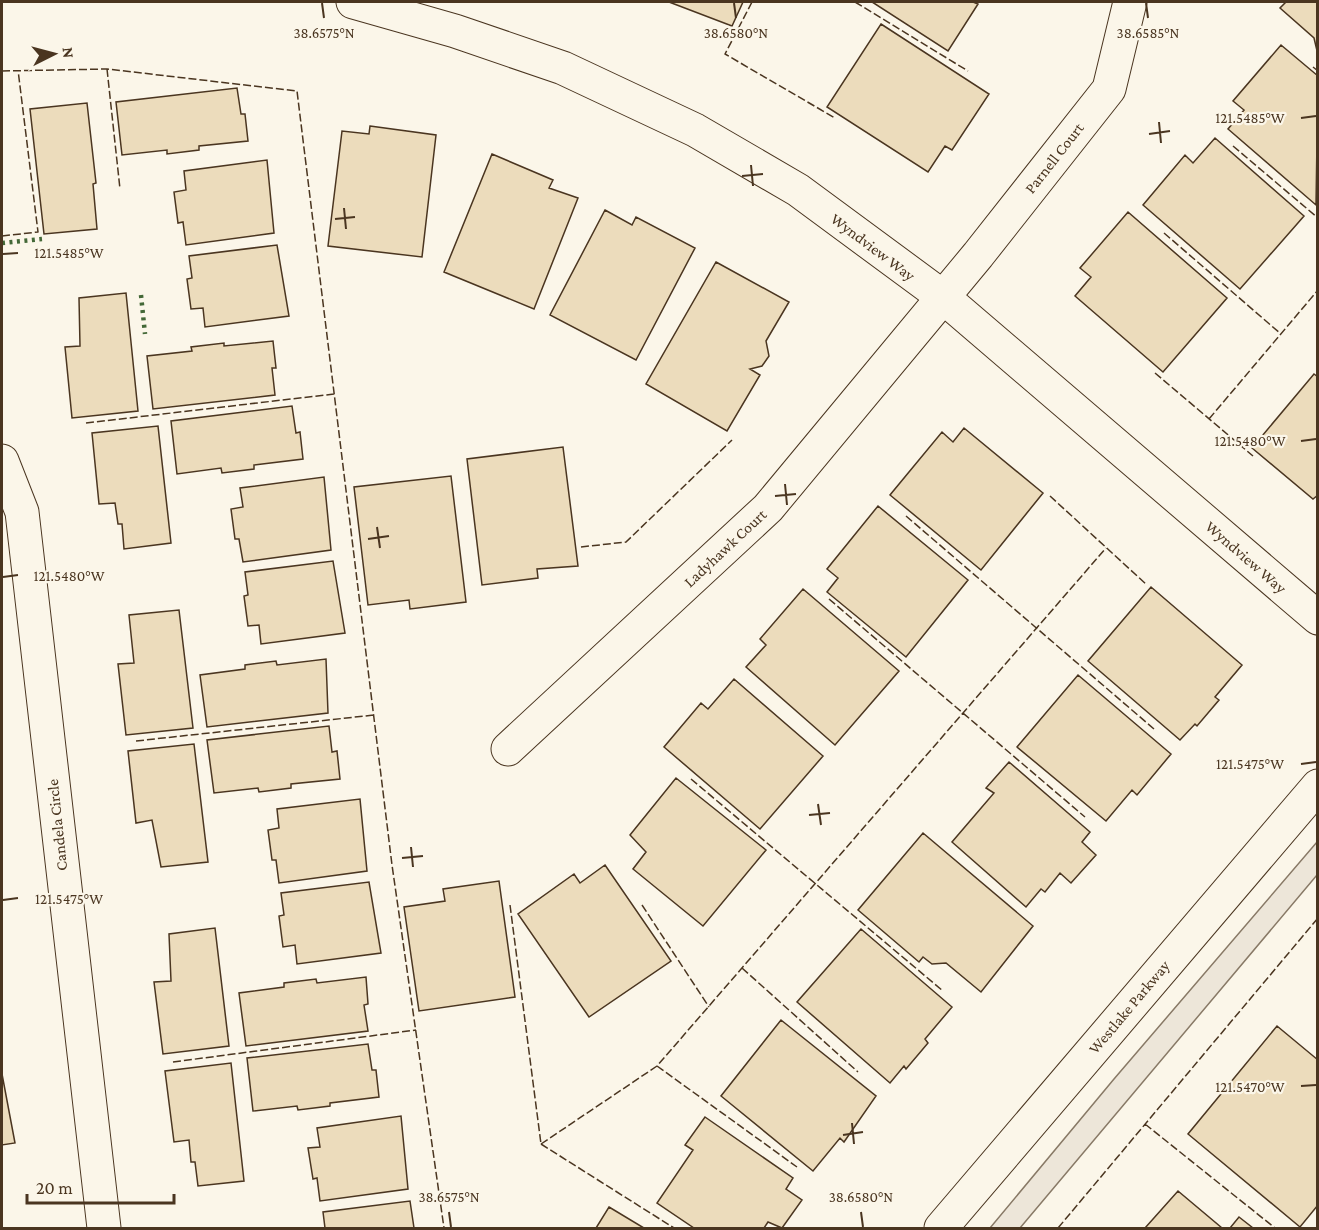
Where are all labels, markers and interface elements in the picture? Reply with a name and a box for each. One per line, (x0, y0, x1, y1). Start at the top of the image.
north arrow (24, 24, 84, 84)
text: 38.6575°N (293, 25, 355, 41)
text: 38.6580°N (704, 25, 768, 41)
text: 38.6585°N (1117, 25, 1179, 41)
text: N (59, 46, 77, 59)
text: 121.5485°W (1215, 110, 1285, 126)
street label: Parnell Court (1021, 119, 1087, 197)
street label: Wyndview Way (827, 210, 919, 285)
text: 121.5485°W (34, 245, 104, 261)
text: 121.5480°W (1214, 433, 1286, 449)
street label: Ladyhawk Court (680, 505, 771, 591)
street label: Wyndview Way (1202, 517, 1290, 598)
text: 121.5480°W (33, 568, 105, 584)
text: 121.5475°W (1216, 756, 1284, 772)
street label: Candela Circle (44, 778, 70, 872)
text: 121.5475°W (35, 891, 103, 907)
street label: Westlake Parkway (1085, 957, 1174, 1058)
text: 121.5470°W (1215, 1079, 1285, 1095)
scale bar (27, 1167, 174, 1205)
text: 20 m (36, 1178, 73, 1198)
text: 38.6575°N (418, 1189, 480, 1205)
text: 38.6580°N (829, 1189, 893, 1205)

